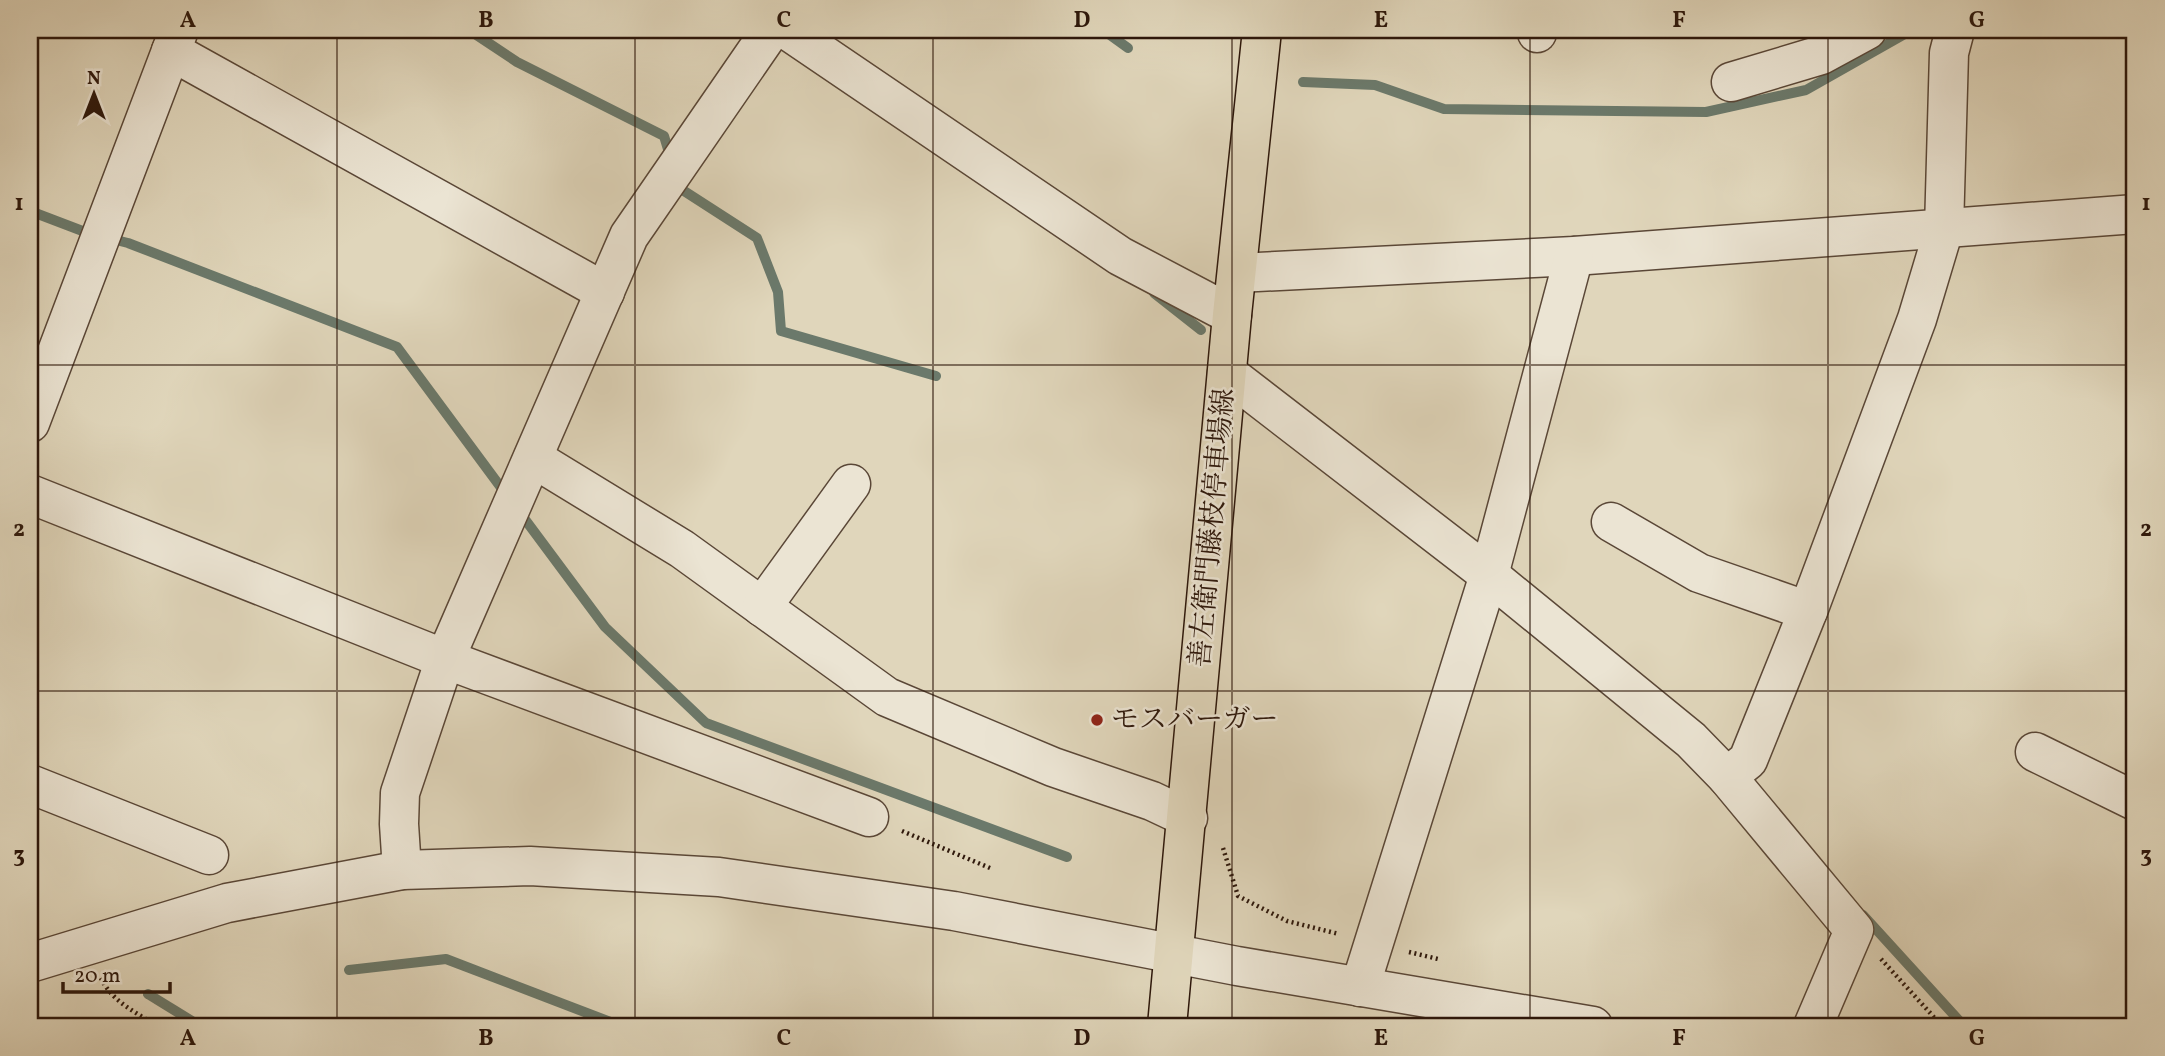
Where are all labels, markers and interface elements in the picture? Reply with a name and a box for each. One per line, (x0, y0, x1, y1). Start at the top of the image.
text: A (180, 5, 196, 37)
text: B (478, 5, 494, 37)
text: C (777, 5, 791, 37)
text: D (1074, 5, 1091, 37)
text: E (1374, 5, 1388, 37)
text: F (1672, 5, 1686, 37)
text: G (1969, 5, 1985, 37)
north arrow (60, 60, 130, 130)
text: N (87, 66, 101, 92)
text: 1 (14, 188, 24, 220)
text: 1 (2141, 188, 2151, 220)
street label: 善左衛門藤枝停車場線 (1181, 387, 1245, 669)
text: 2 (13, 514, 25, 546)
text: 2 (2140, 514, 2152, 546)
place label: モスバーガー (1111, 701, 1278, 740)
marker: モスバーガー (1089, 712, 1105, 728)
text: 3 (13, 840, 25, 872)
text: 3 (2140, 840, 2152, 872)
scale bar (63, 951, 170, 995)
text: 20 m (74, 962, 120, 991)
text: A (180, 1023, 196, 1055)
text: B (478, 1023, 494, 1055)
text: C (777, 1023, 791, 1055)
text: D (1074, 1023, 1091, 1055)
text: E (1374, 1023, 1388, 1055)
text: F (1672, 1023, 1686, 1055)
text: G (1969, 1023, 1985, 1055)

